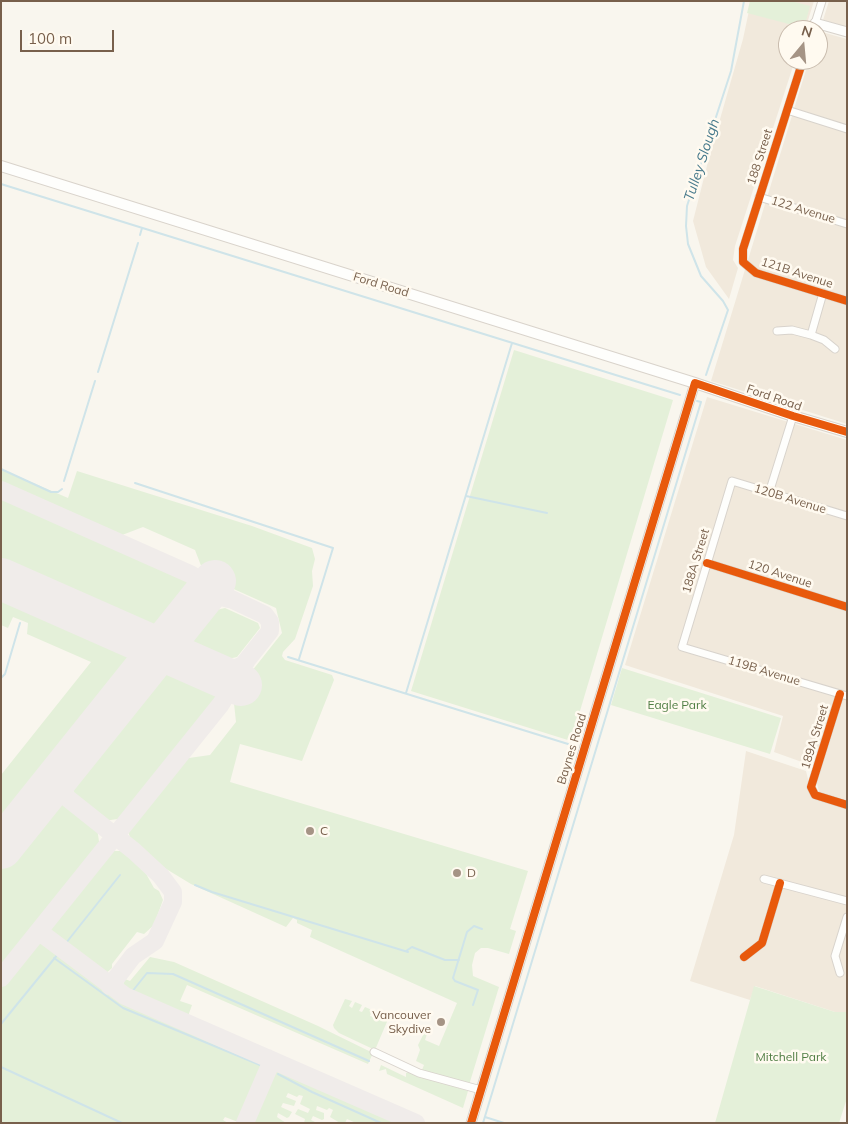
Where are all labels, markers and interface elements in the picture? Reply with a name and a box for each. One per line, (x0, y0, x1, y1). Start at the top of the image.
scale bar (22, 20, 116, 52)
north arrow (778, 20, 828, 70)
text: N (799, 21, 815, 42)
text: 100 m (28, 29, 72, 48)
water label: Tulley Slough (681, 117, 723, 203)
street label: 188 Street (744, 127, 776, 187)
street label: 122 Avenue (769, 193, 837, 227)
street label: 121B Avenue (759, 255, 835, 291)
street label: Ford Road (351, 270, 411, 300)
street label: Ford Road (745, 382, 803, 414)
street label: 120B Avenue (752, 481, 828, 517)
street label: 188A Street (679, 527, 713, 595)
street label: 120 Avenue (746, 557, 814, 591)
street label: 119B Avenue (726, 653, 802, 689)
park label: Eagle Park (647, 698, 707, 712)
street label: 189A Street (798, 703, 832, 771)
street label: Baynes Road (554, 712, 590, 786)
place label: C (320, 824, 328, 838)
marker: C (304, 825, 316, 837)
place label: D (467, 866, 476, 880)
marker: D (451, 867, 463, 879)
place label: Vancouver Skydive (372, 1008, 431, 1036)
marker: Vancouver Skydive (435, 1016, 447, 1028)
park label: Mitchell Park (756, 1050, 826, 1064)

